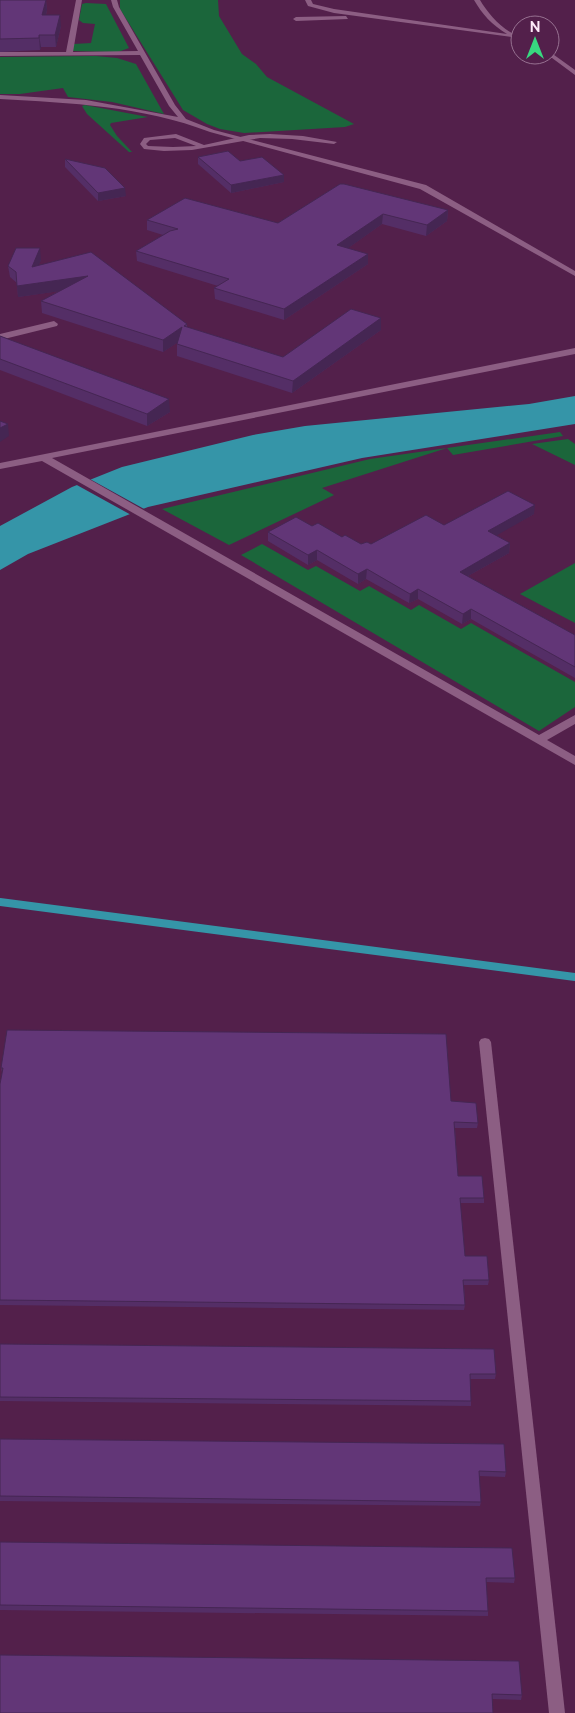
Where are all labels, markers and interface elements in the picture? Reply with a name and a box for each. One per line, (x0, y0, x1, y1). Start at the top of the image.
north arrow (510, 15, 560, 65)
text: N (530, 19, 540, 35)

